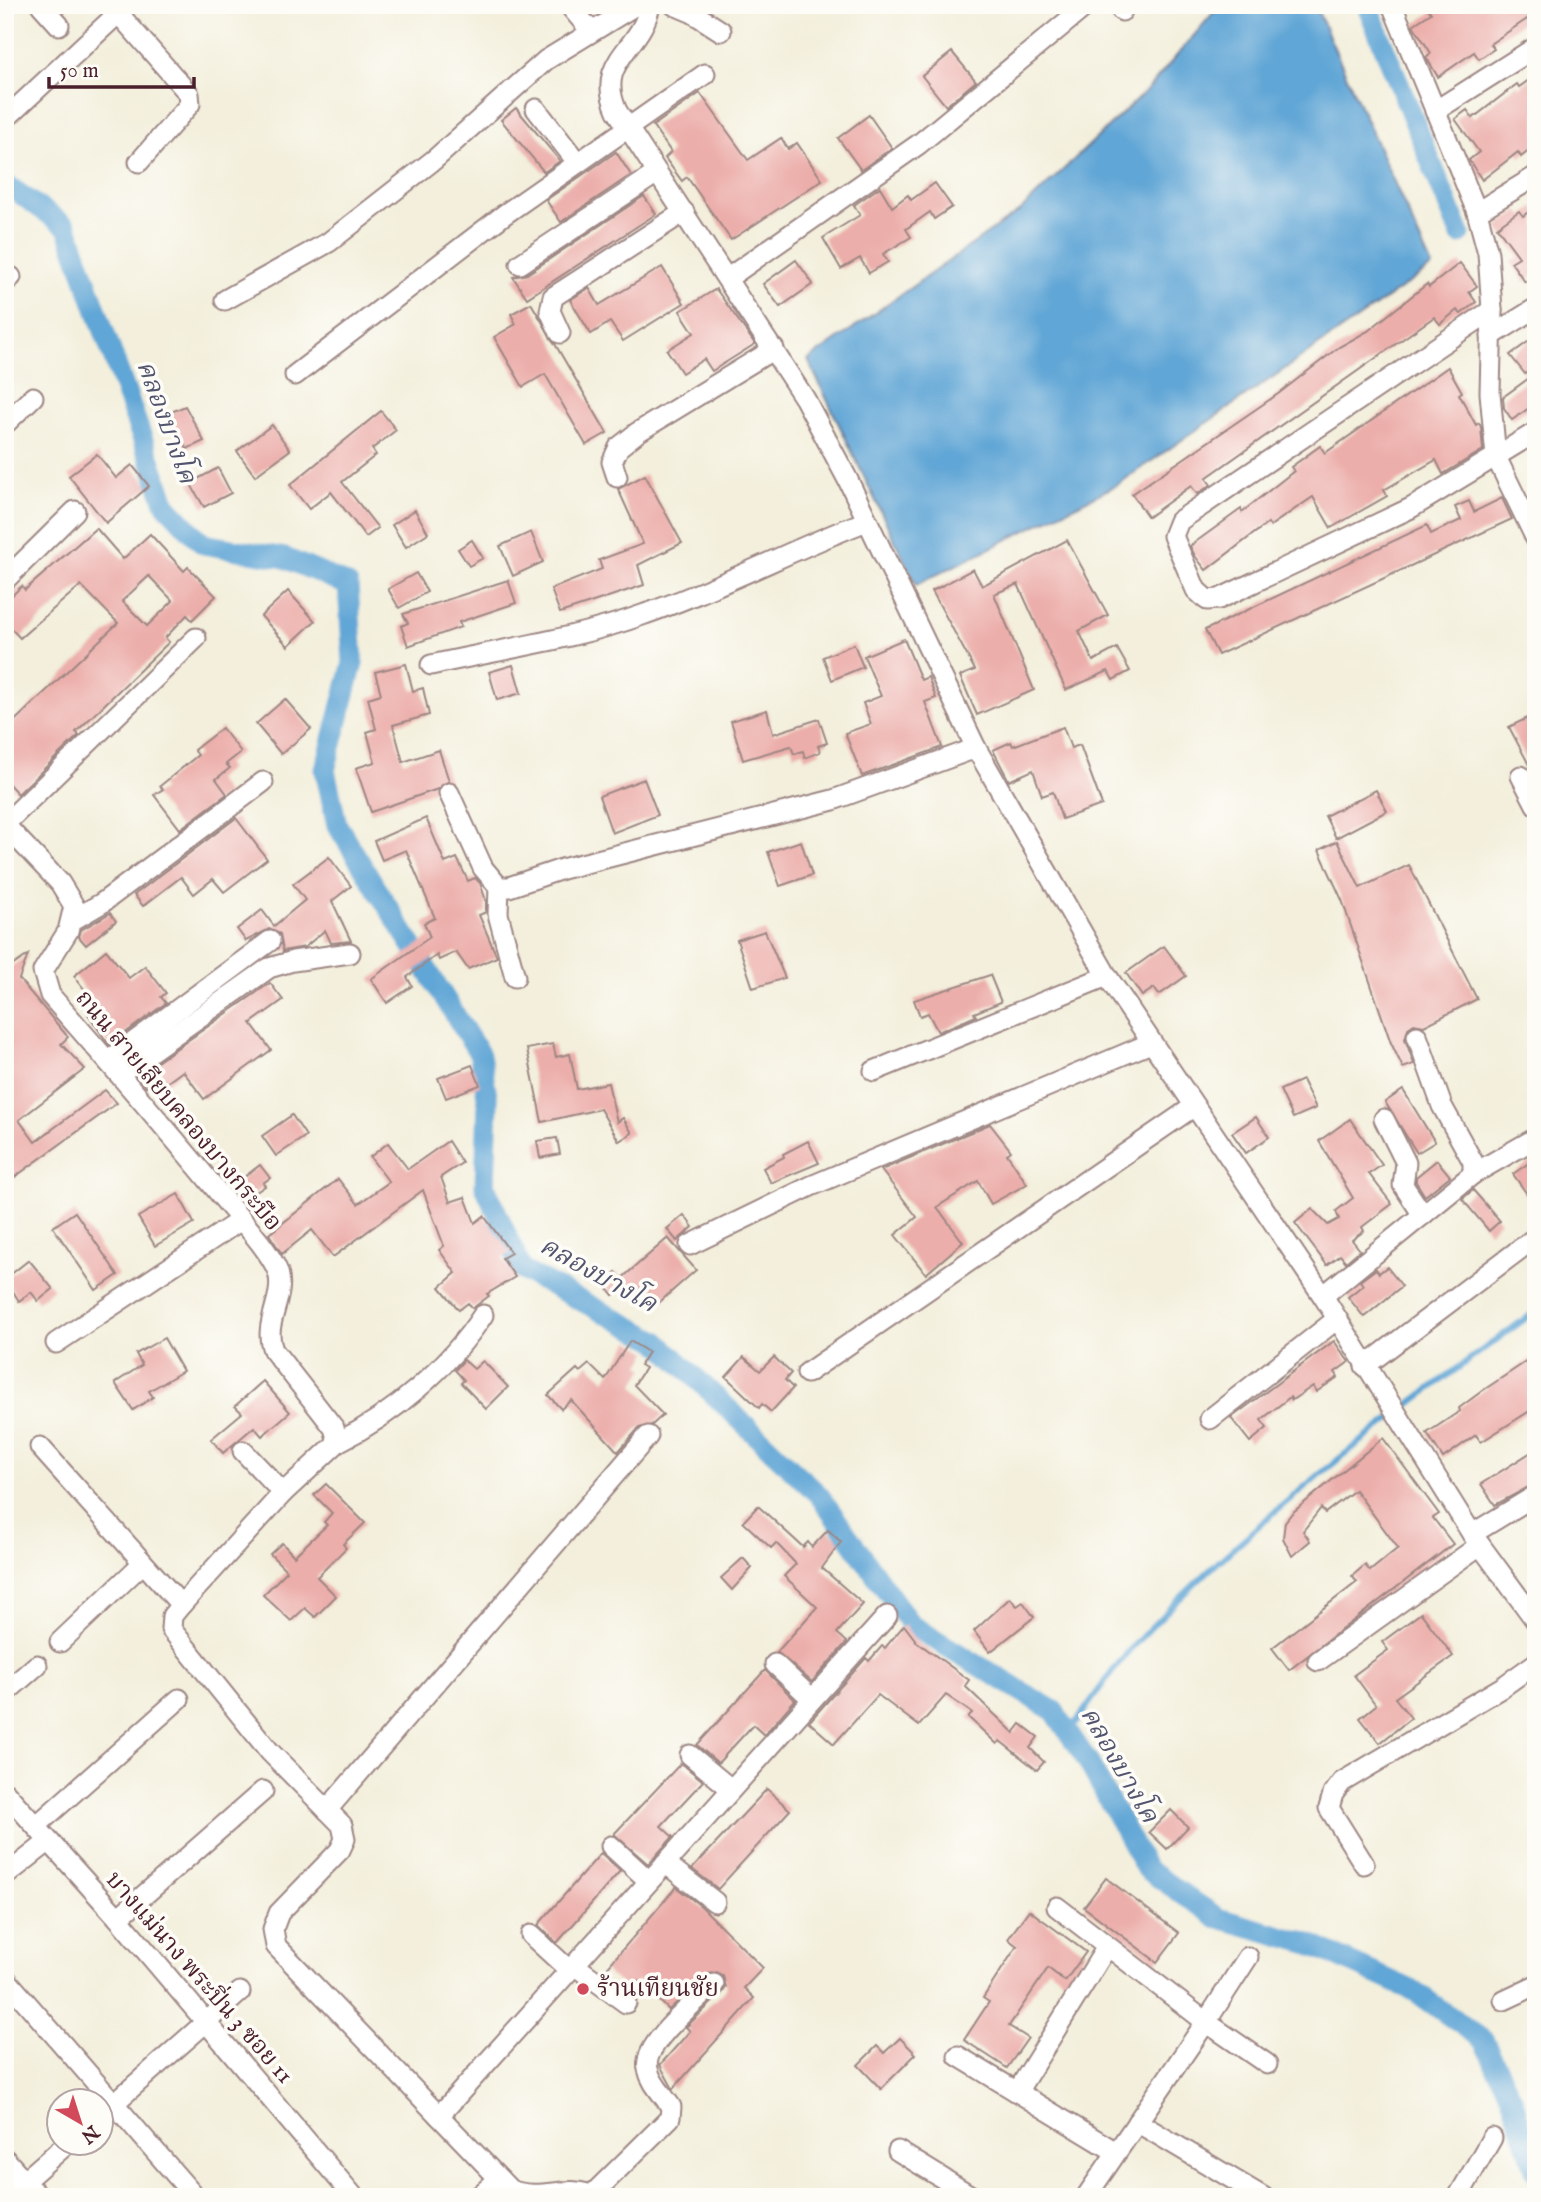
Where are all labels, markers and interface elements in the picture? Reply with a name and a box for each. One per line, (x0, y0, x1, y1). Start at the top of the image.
scale bar (49, 46, 194, 90)
text: 50 m (60, 58, 99, 85)
water label: คลองบางโค (129, 355, 206, 489)
street label: ถนน สายเลียบคลองบางกระบือ (68, 984, 288, 1238)
water label: คลองบางโค (534, 1227, 664, 1321)
water label: คลองบางโค (1073, 1700, 1168, 1829)
street label: บางแม่นาง พระปิ่น 3 ซอย 11 (98, 1863, 302, 2091)
place label: ร้านเทียนชัย (597, 1974, 719, 2005)
marker: ร้านเทียนชัย (575, 1981, 591, 1997)
north arrow (46, 2086, 116, 2156)
text: N (75, 2119, 104, 2149)

